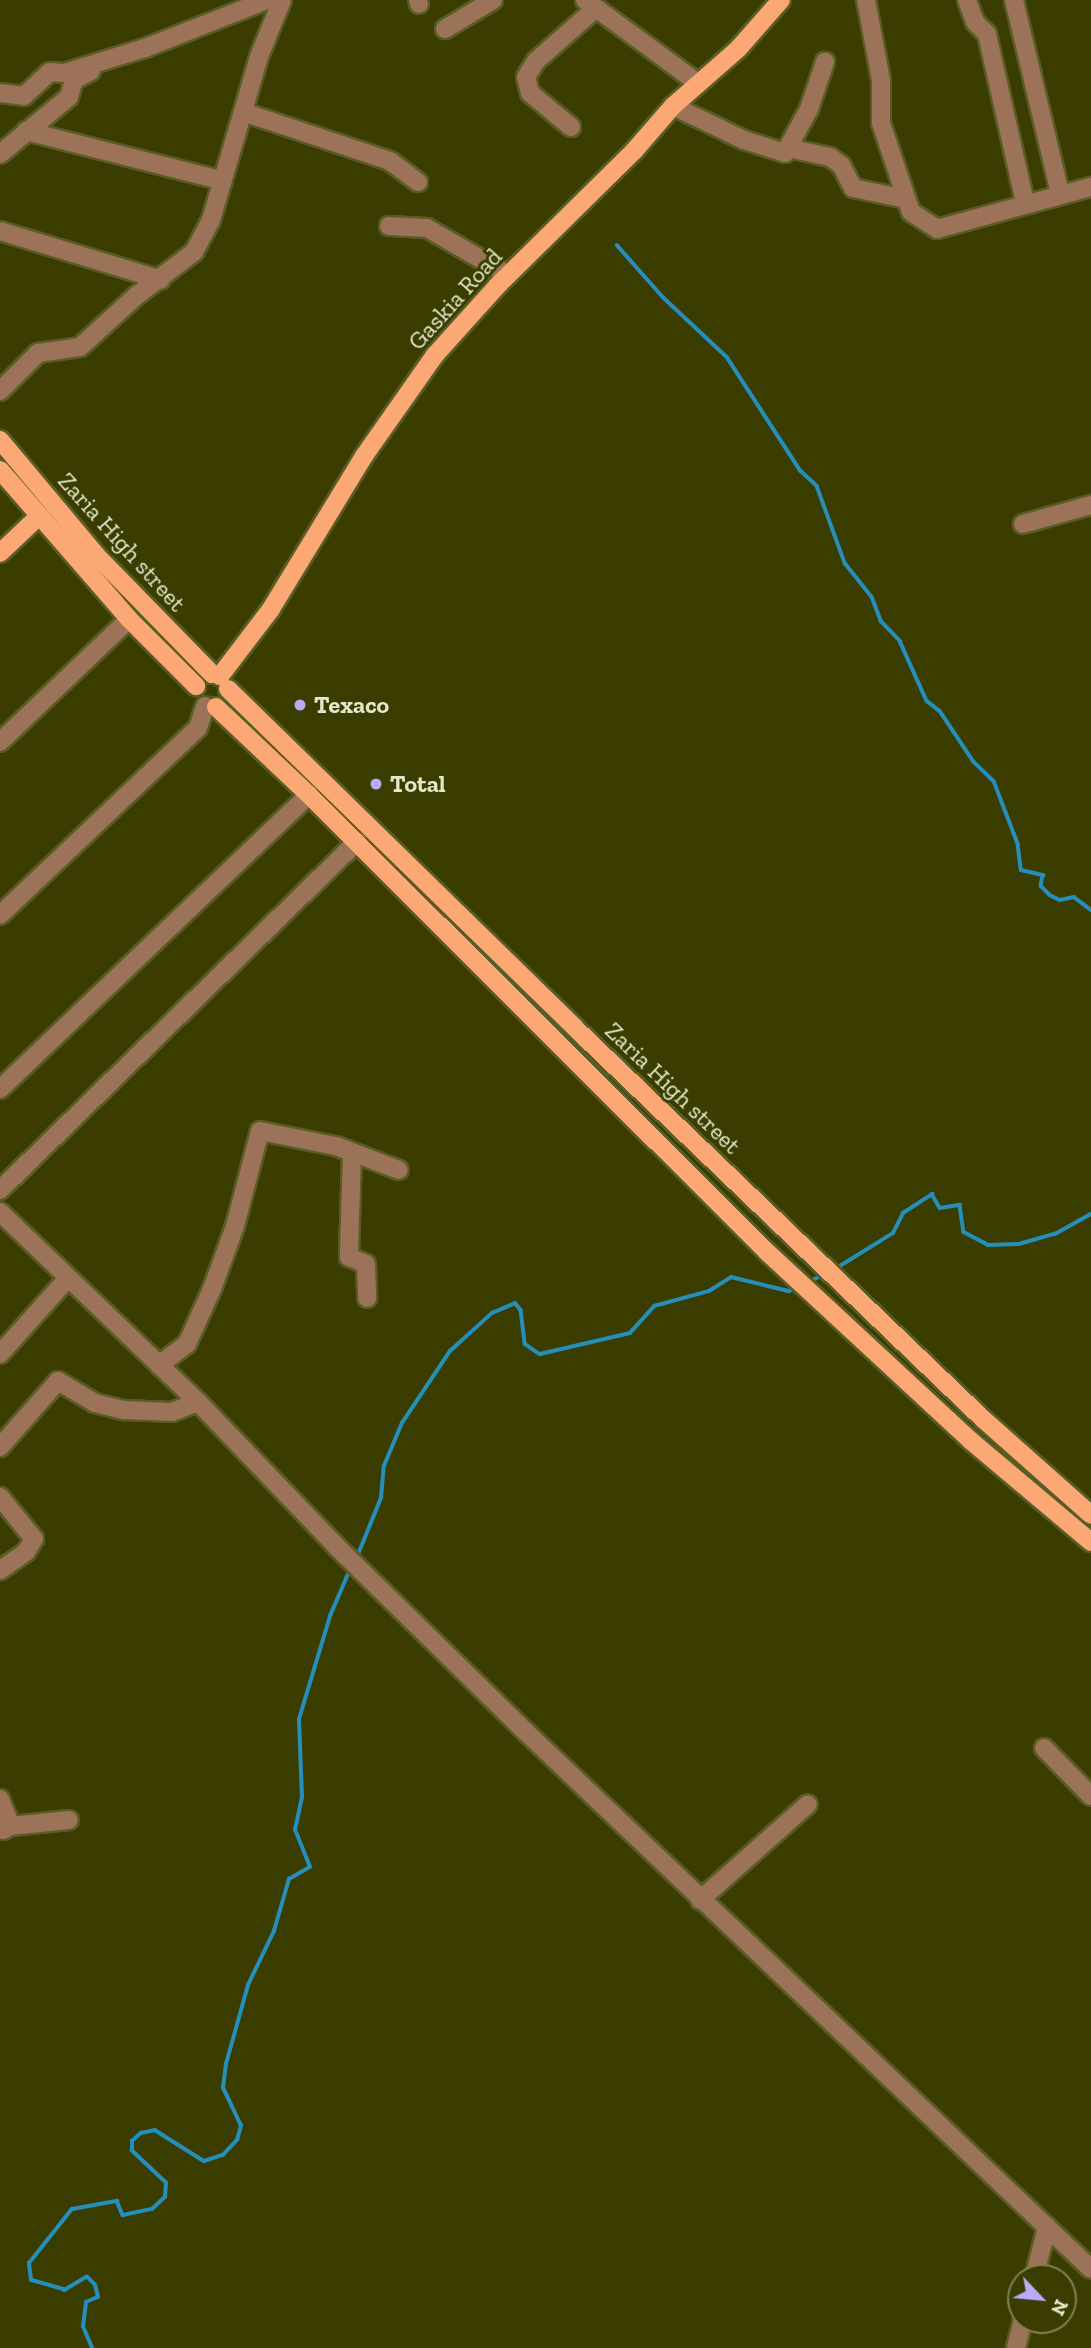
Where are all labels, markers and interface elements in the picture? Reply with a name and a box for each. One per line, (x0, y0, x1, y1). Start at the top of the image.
street label: Gaskia Road (402, 242, 508, 356)
street label: Zaria High street (52, 467, 192, 617)
place label: Texaco (314, 691, 389, 719)
marker: Texaco (292, 697, 308, 713)
place label: Total (390, 770, 446, 798)
marker: Total (368, 776, 384, 792)
street label: Zaria High street (599, 1016, 747, 1160)
north arrow (1007, 2264, 1077, 2334)
text: N (1046, 2296, 1073, 2319)

